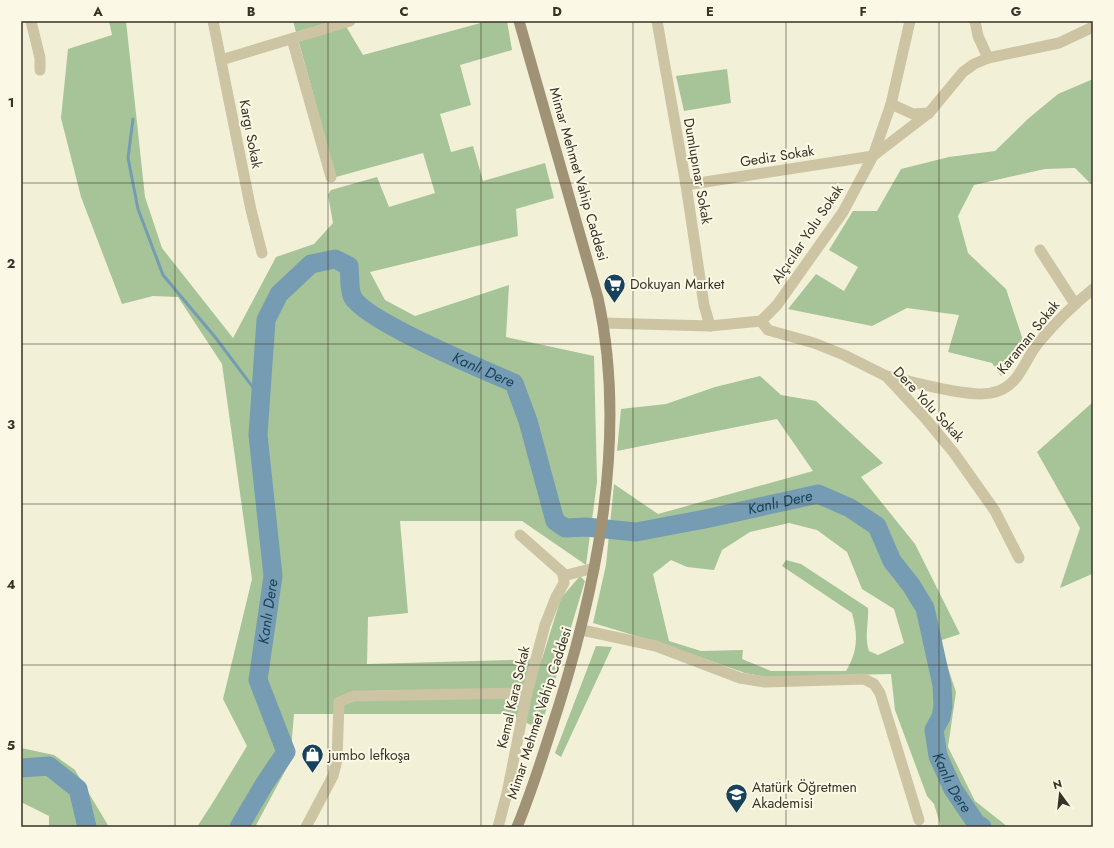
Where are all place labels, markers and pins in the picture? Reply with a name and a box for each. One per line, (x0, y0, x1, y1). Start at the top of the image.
supermarket icon: Dokuyan Market (602, 271, 628, 304)
place label: Dokuyan Market (630, 274, 725, 294)
shop icon: jumbo lefkoşa (300, 742, 326, 775)
place label: jumbo lefkoşa (327, 745, 410, 765)
place label: Atatürk Öğretmen Akademisi (752, 777, 857, 813)
school or university icon: Atatürk Öğretmen Akademisi (723, 782, 749, 815)

